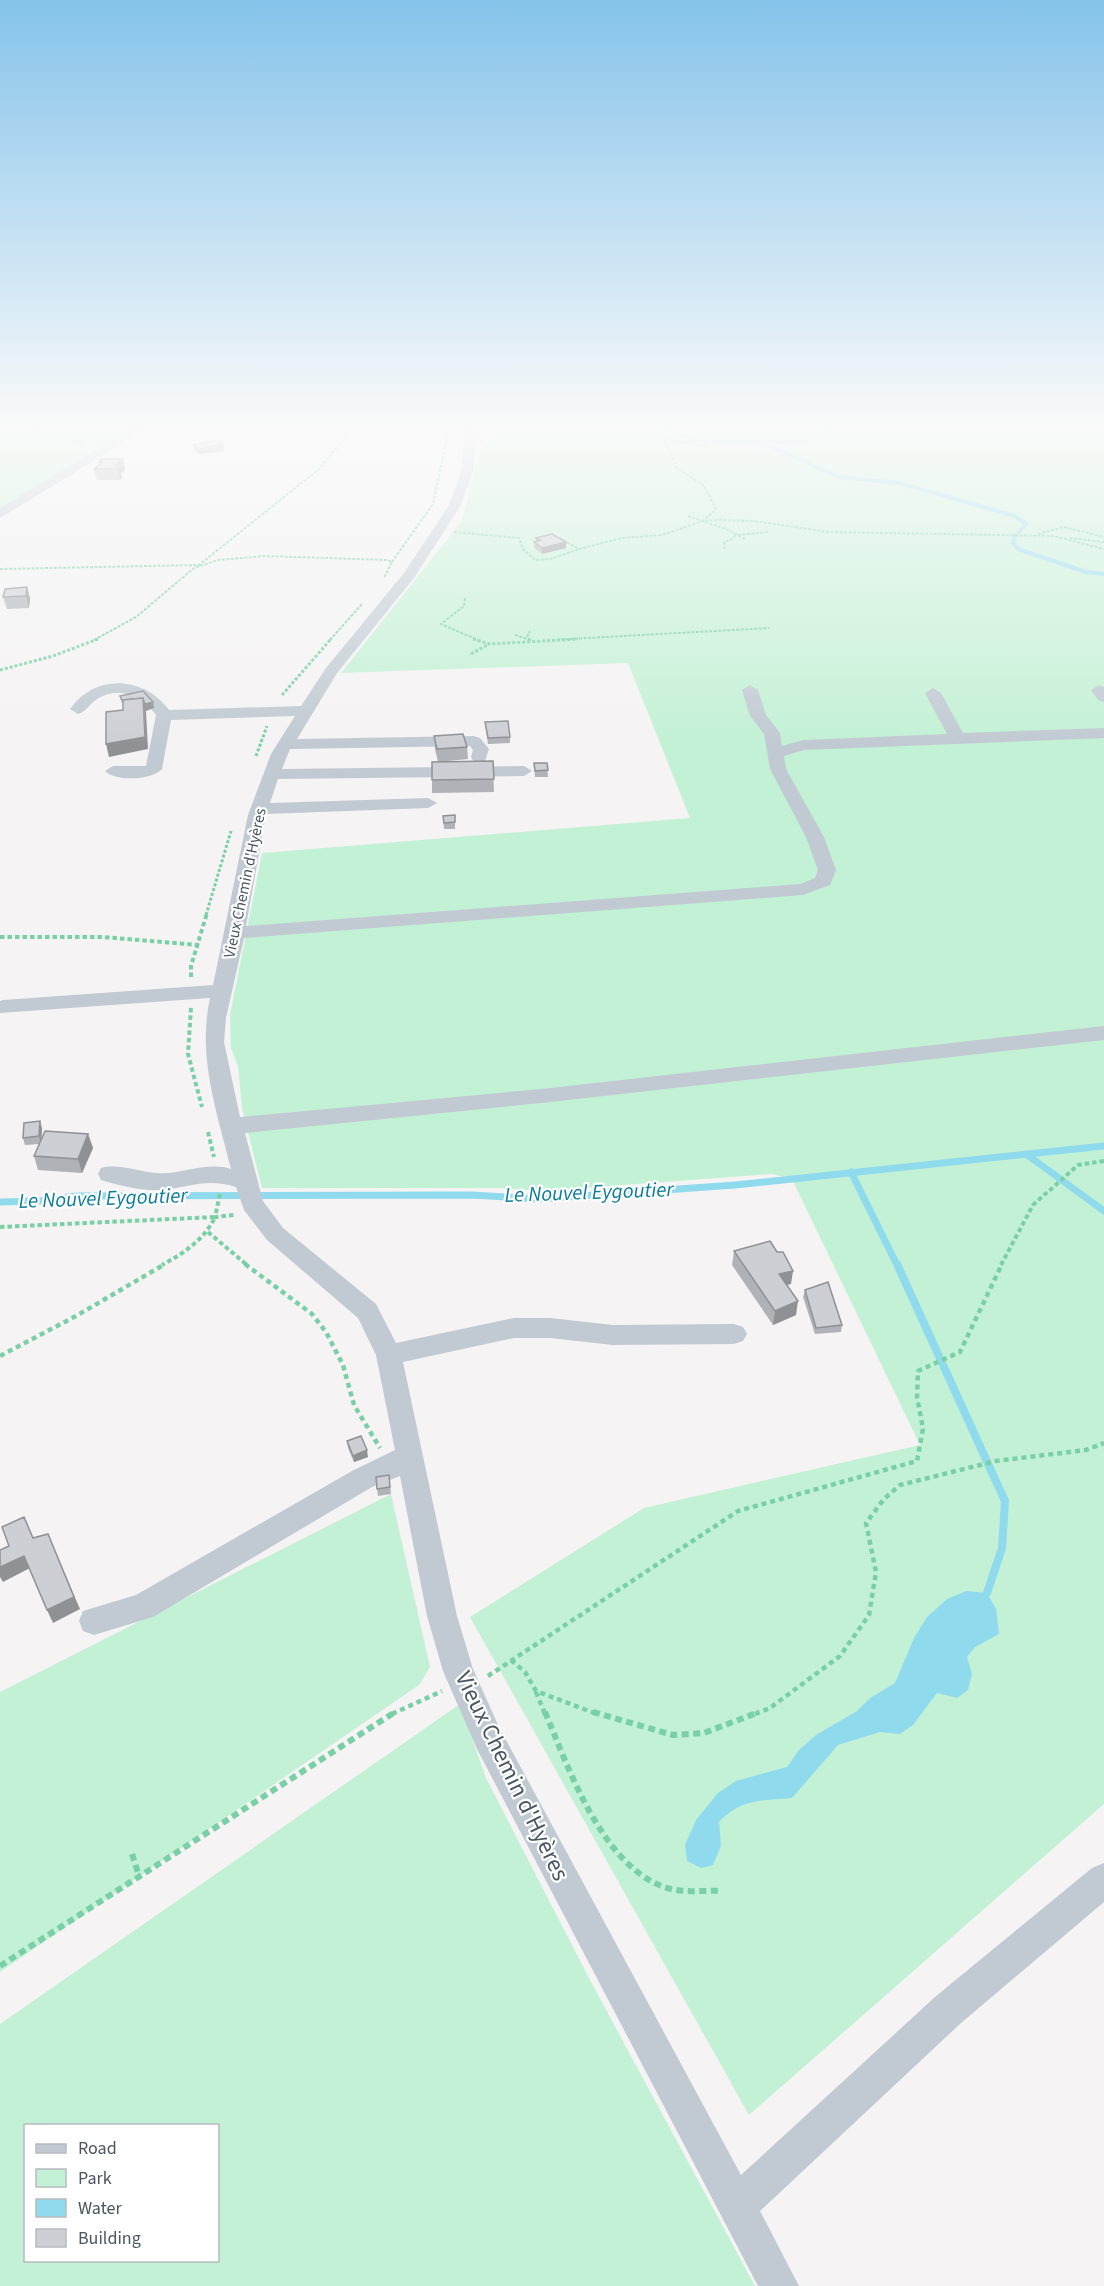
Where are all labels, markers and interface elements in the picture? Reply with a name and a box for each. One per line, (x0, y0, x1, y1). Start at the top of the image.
street label: Vieux Chemin d'Hyères (218, 806, 272, 960)
water label: Le Nouvel Eygoutier (504, 1174, 675, 1210)
water label: Le Nouvel Eygoutier (18, 1180, 189, 1216)
street label: Vieux Chemin d'Hyères (446, 1665, 578, 1887)
legend (24, 2124, 219, 2262)
text: Road (78, 2136, 117, 2161)
text: Park (78, 2166, 112, 2191)
text: Water (78, 2196, 122, 2221)
text: Building (78, 2226, 141, 2251)

